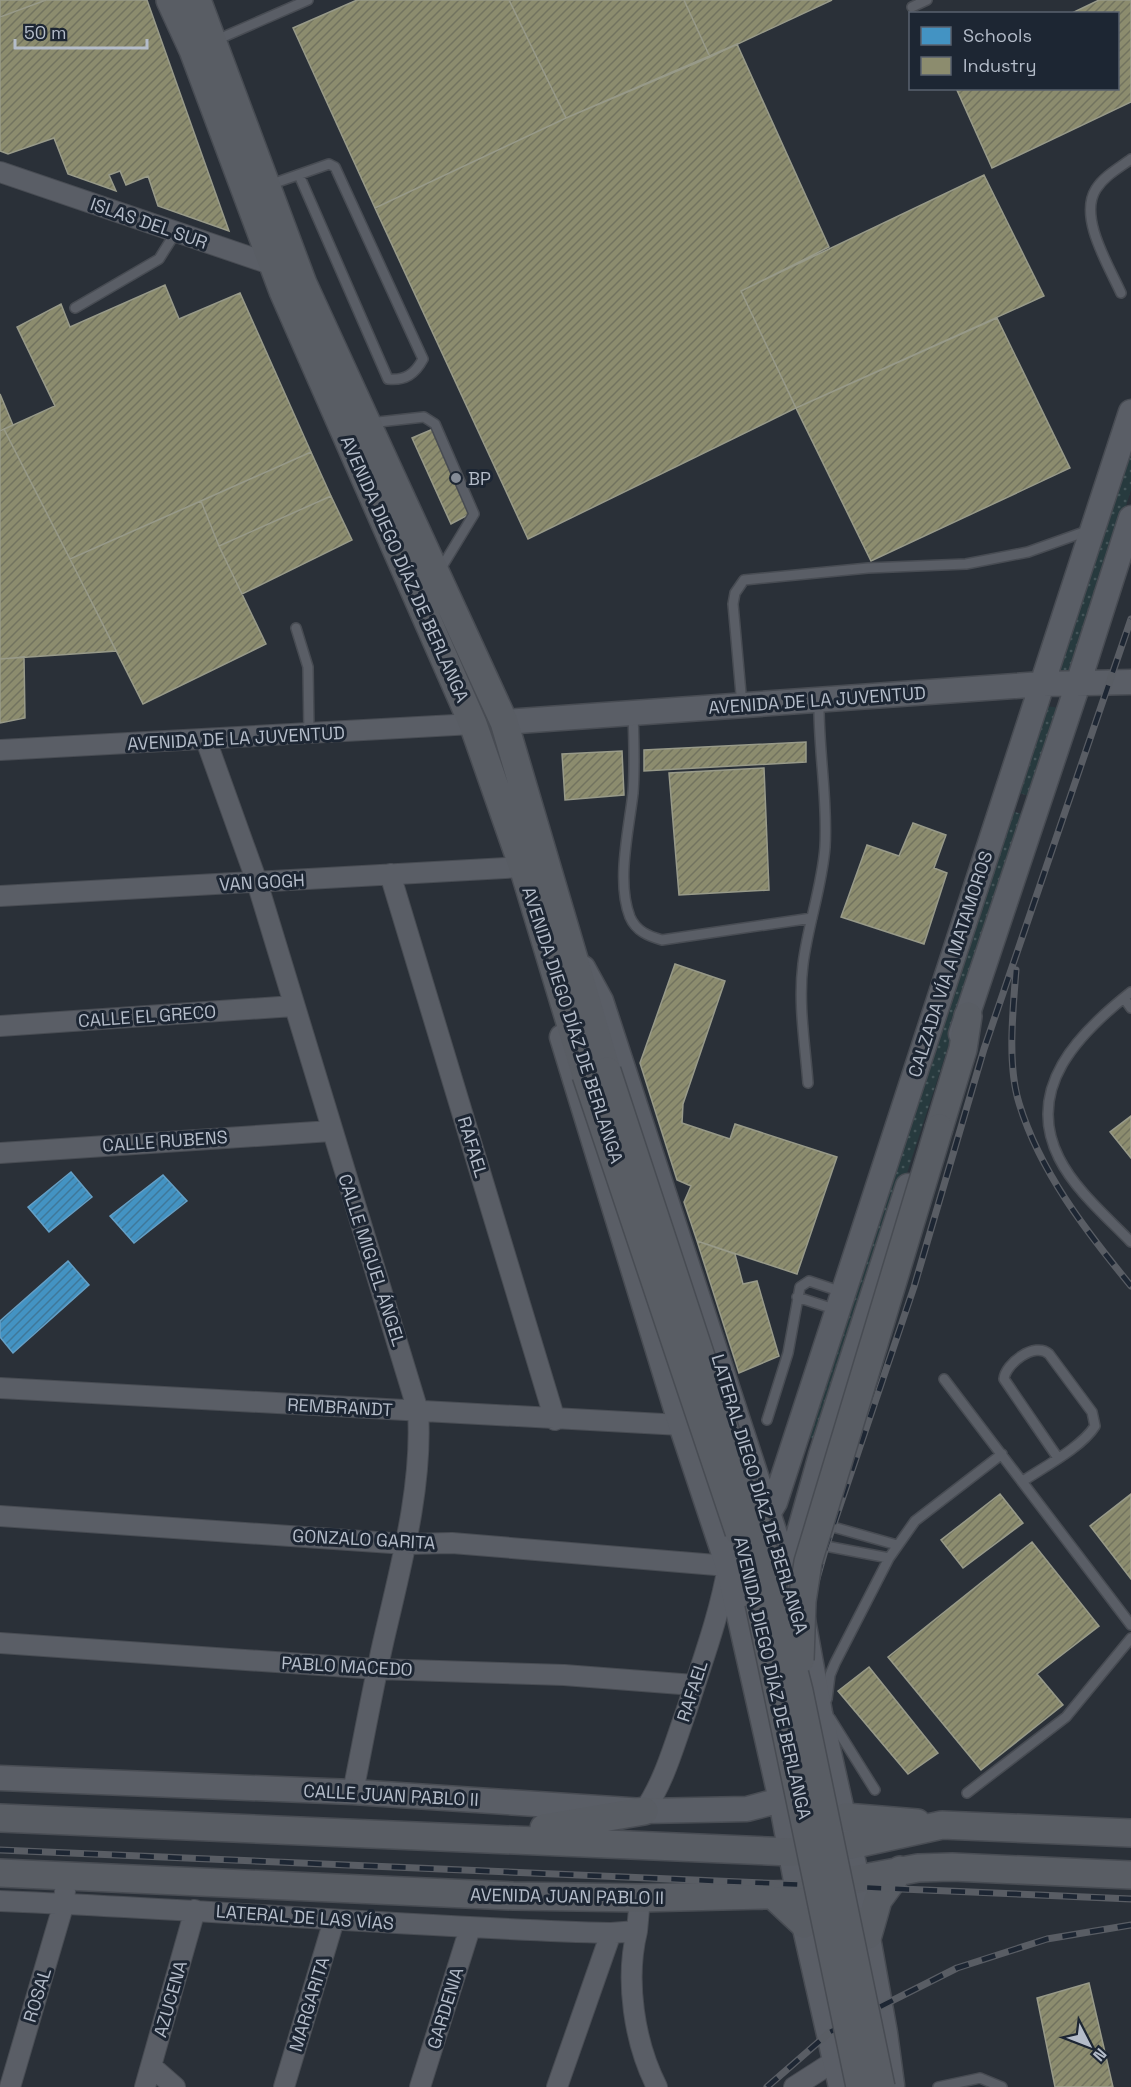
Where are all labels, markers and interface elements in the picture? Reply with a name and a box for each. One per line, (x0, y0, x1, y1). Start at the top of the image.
scale bar (15, 12, 147, 50)
legend (909, 12, 1119, 90)
text: 50 m (24, 21, 66, 44)
text: Schools (963, 24, 1032, 47)
text: Industry (963, 54, 1036, 77)
street label: ISLAS DEL SUR (87, 192, 211, 254)
street label: AVENIDA DIEGO DÍAZ DE BERLANGA (336, 432, 474, 706)
place label: BP (468, 467, 491, 490)
marker: BP (449, 471, 463, 485)
street label: AVENIDA DE LA JUVENTUD (707, 681, 927, 719)
street label: AVENIDA DE LA JUVENTUD (126, 721, 346, 755)
street label: CALZADA VÍA A MATAMOROS (903, 848, 997, 1080)
street label: VAN GOGH (219, 868, 305, 896)
street label: AVENIDA DIEGO DÍAZ DE BERLANGA (517, 884, 629, 1166)
street label: CALLE EL GRECO (77, 1000, 217, 1032)
street label: RAFAEL (453, 1114, 493, 1181)
street label: CALLE RUBENS (102, 1125, 228, 1157)
street label: CALLE MIGUEL ÁNGEL (333, 1171, 411, 1349)
street label: LATERAL DIEGO DÍAZ DE BERLANGA (706, 1351, 814, 1637)
street label: REMBRANDT (287, 1393, 394, 1421)
street label: GONZALO GARITA (292, 1524, 436, 1554)
street label: AVENIDA DIEGO DÍAZ DE BERLANGA (729, 1534, 817, 1822)
street label: PABLO MACEDO (281, 1651, 413, 1681)
street label: RAFAEL (671, 1657, 713, 1724)
street label: CALLE JUAN PABLO II (303, 1779, 479, 1811)
street label: AVENIDA JUAN PABLO II (470, 1883, 664, 1909)
street label: LATERAL DE LAS VÍAS (215, 1899, 395, 1935)
street label: MARGARITA (284, 1954, 334, 2054)
street label: AZUCENA (148, 1958, 192, 2040)
street label: GARDENIA (422, 1964, 468, 2052)
street label: ROSAL (18, 1965, 56, 2025)
north arrow (1059, 2015, 1119, 2075)
text: N (1088, 2044, 1111, 2066)

